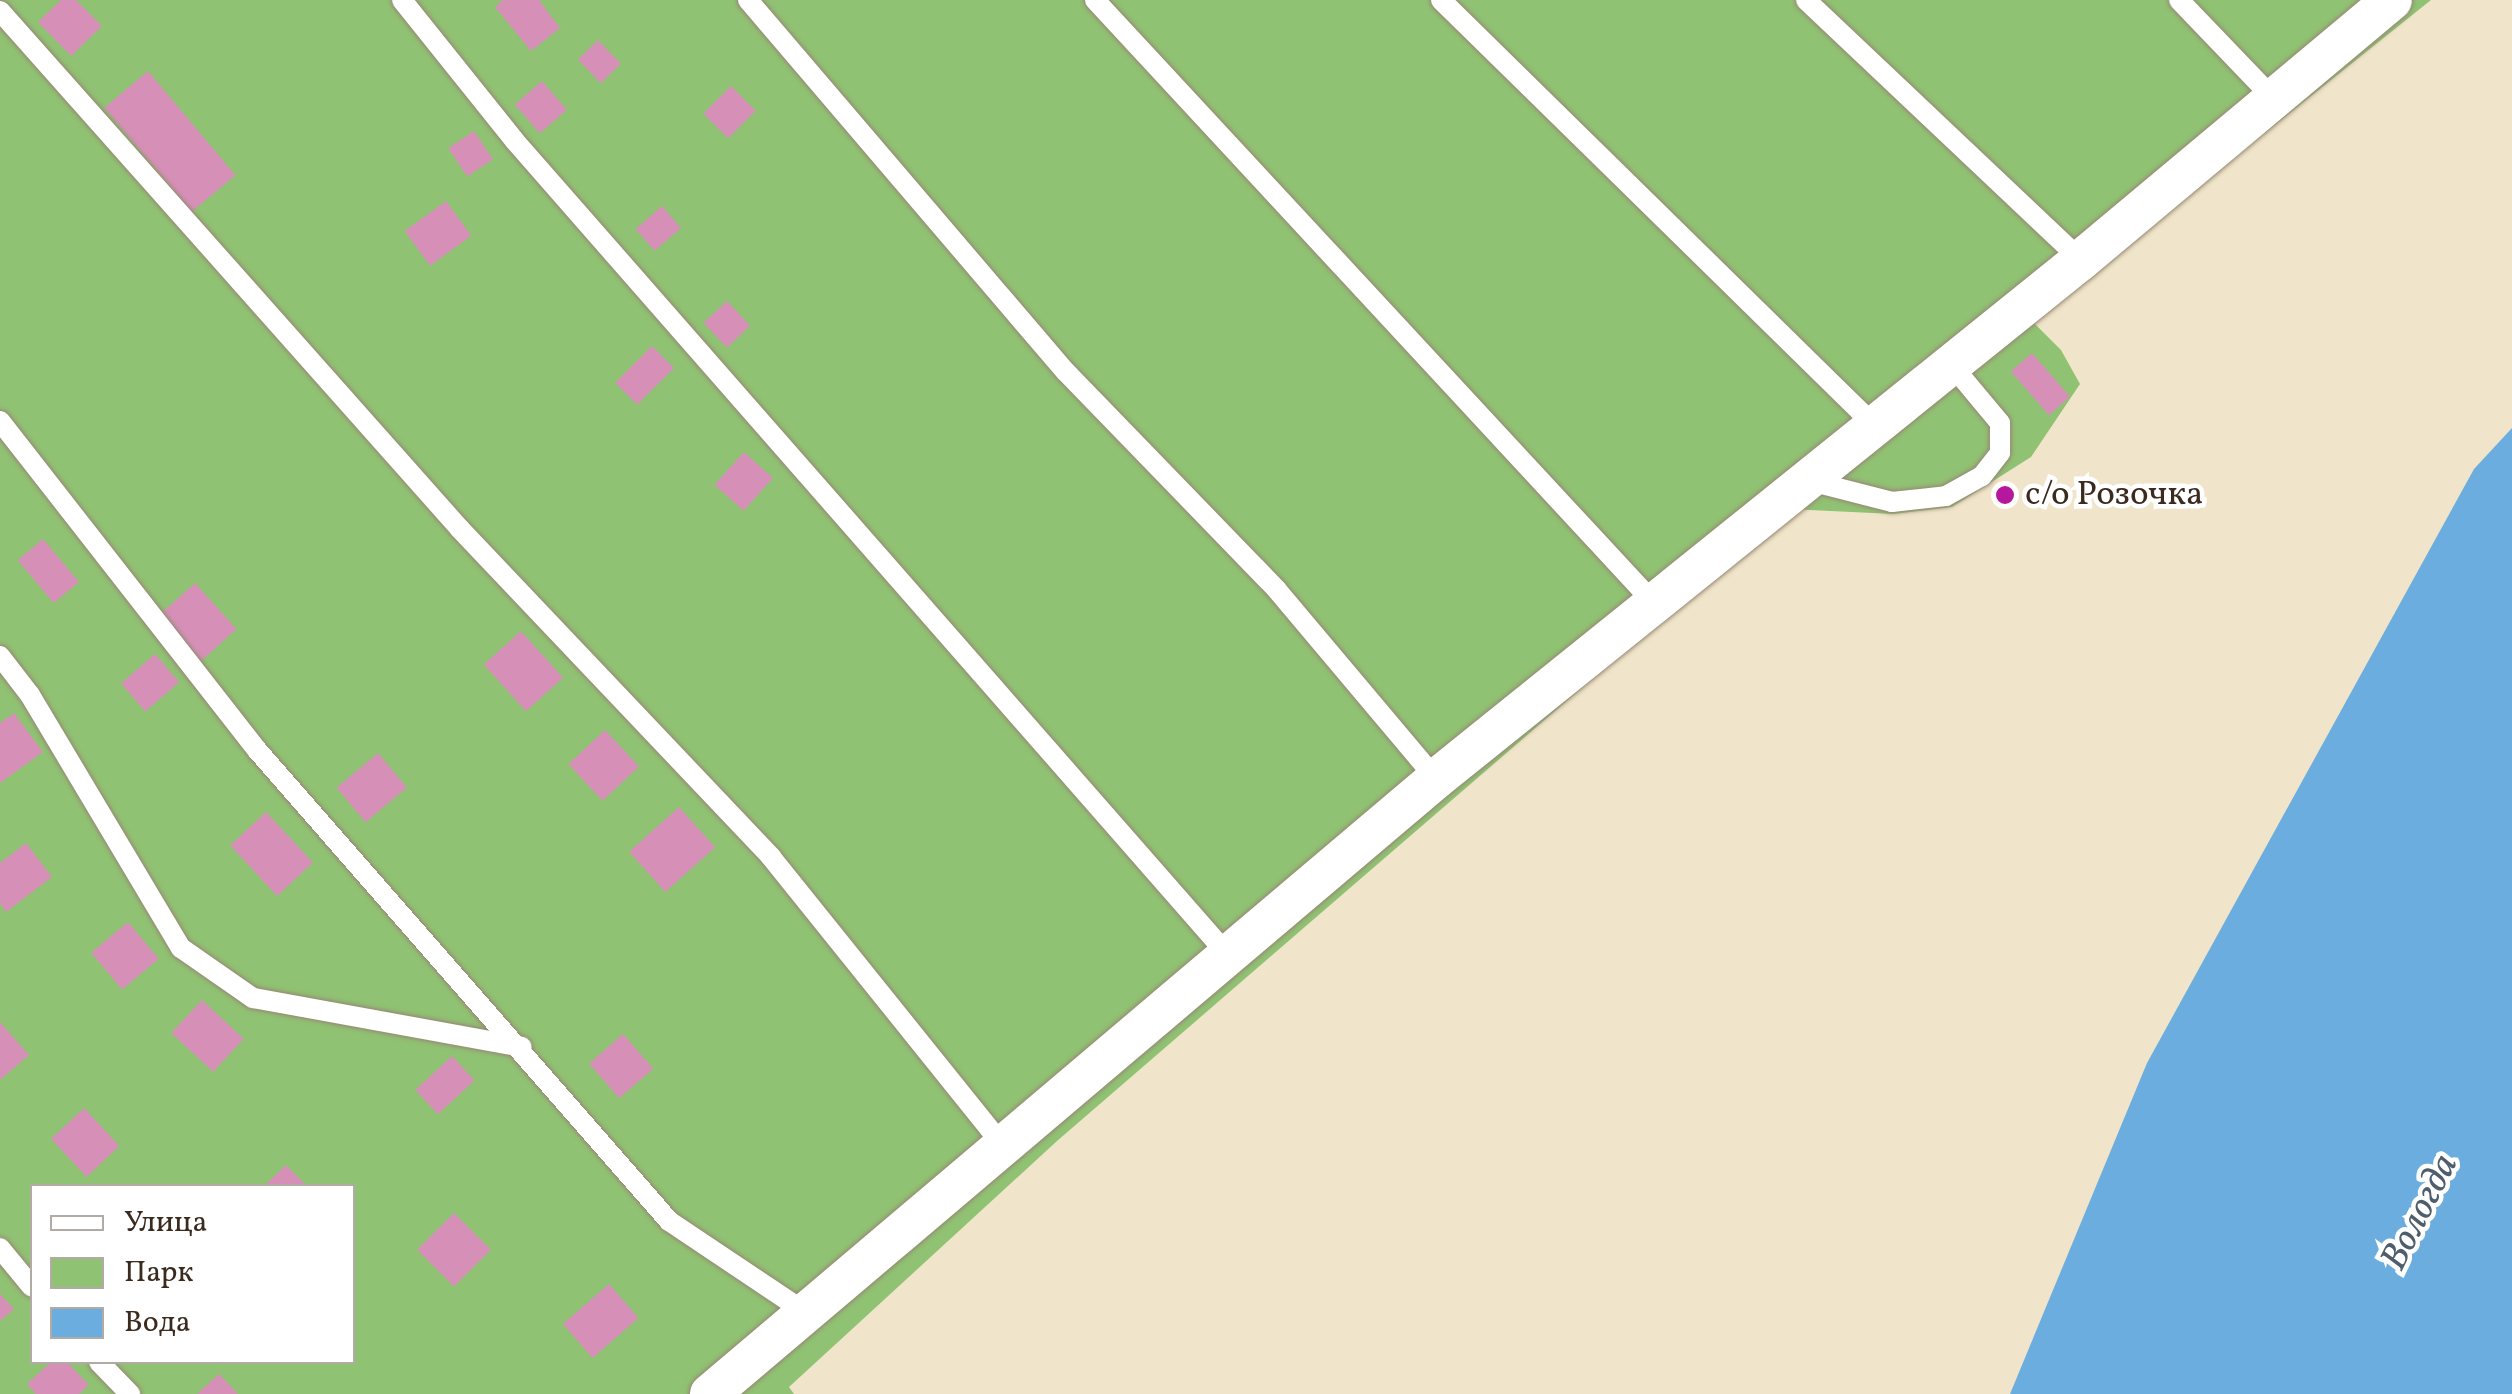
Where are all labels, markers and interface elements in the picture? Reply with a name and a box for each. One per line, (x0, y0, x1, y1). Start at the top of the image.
place label: с/о Розочка (2025, 474, 2203, 516)
marker: с/о Розочка (1994, 484, 2016, 506)
water label: Вологда (2372, 1147, 2470, 1279)
legend (30, 1184, 355, 1364)
text: Улица (124, 1202, 207, 1244)
text: Парк (124, 1252, 193, 1294)
text: Вода (124, 1302, 191, 1344)

